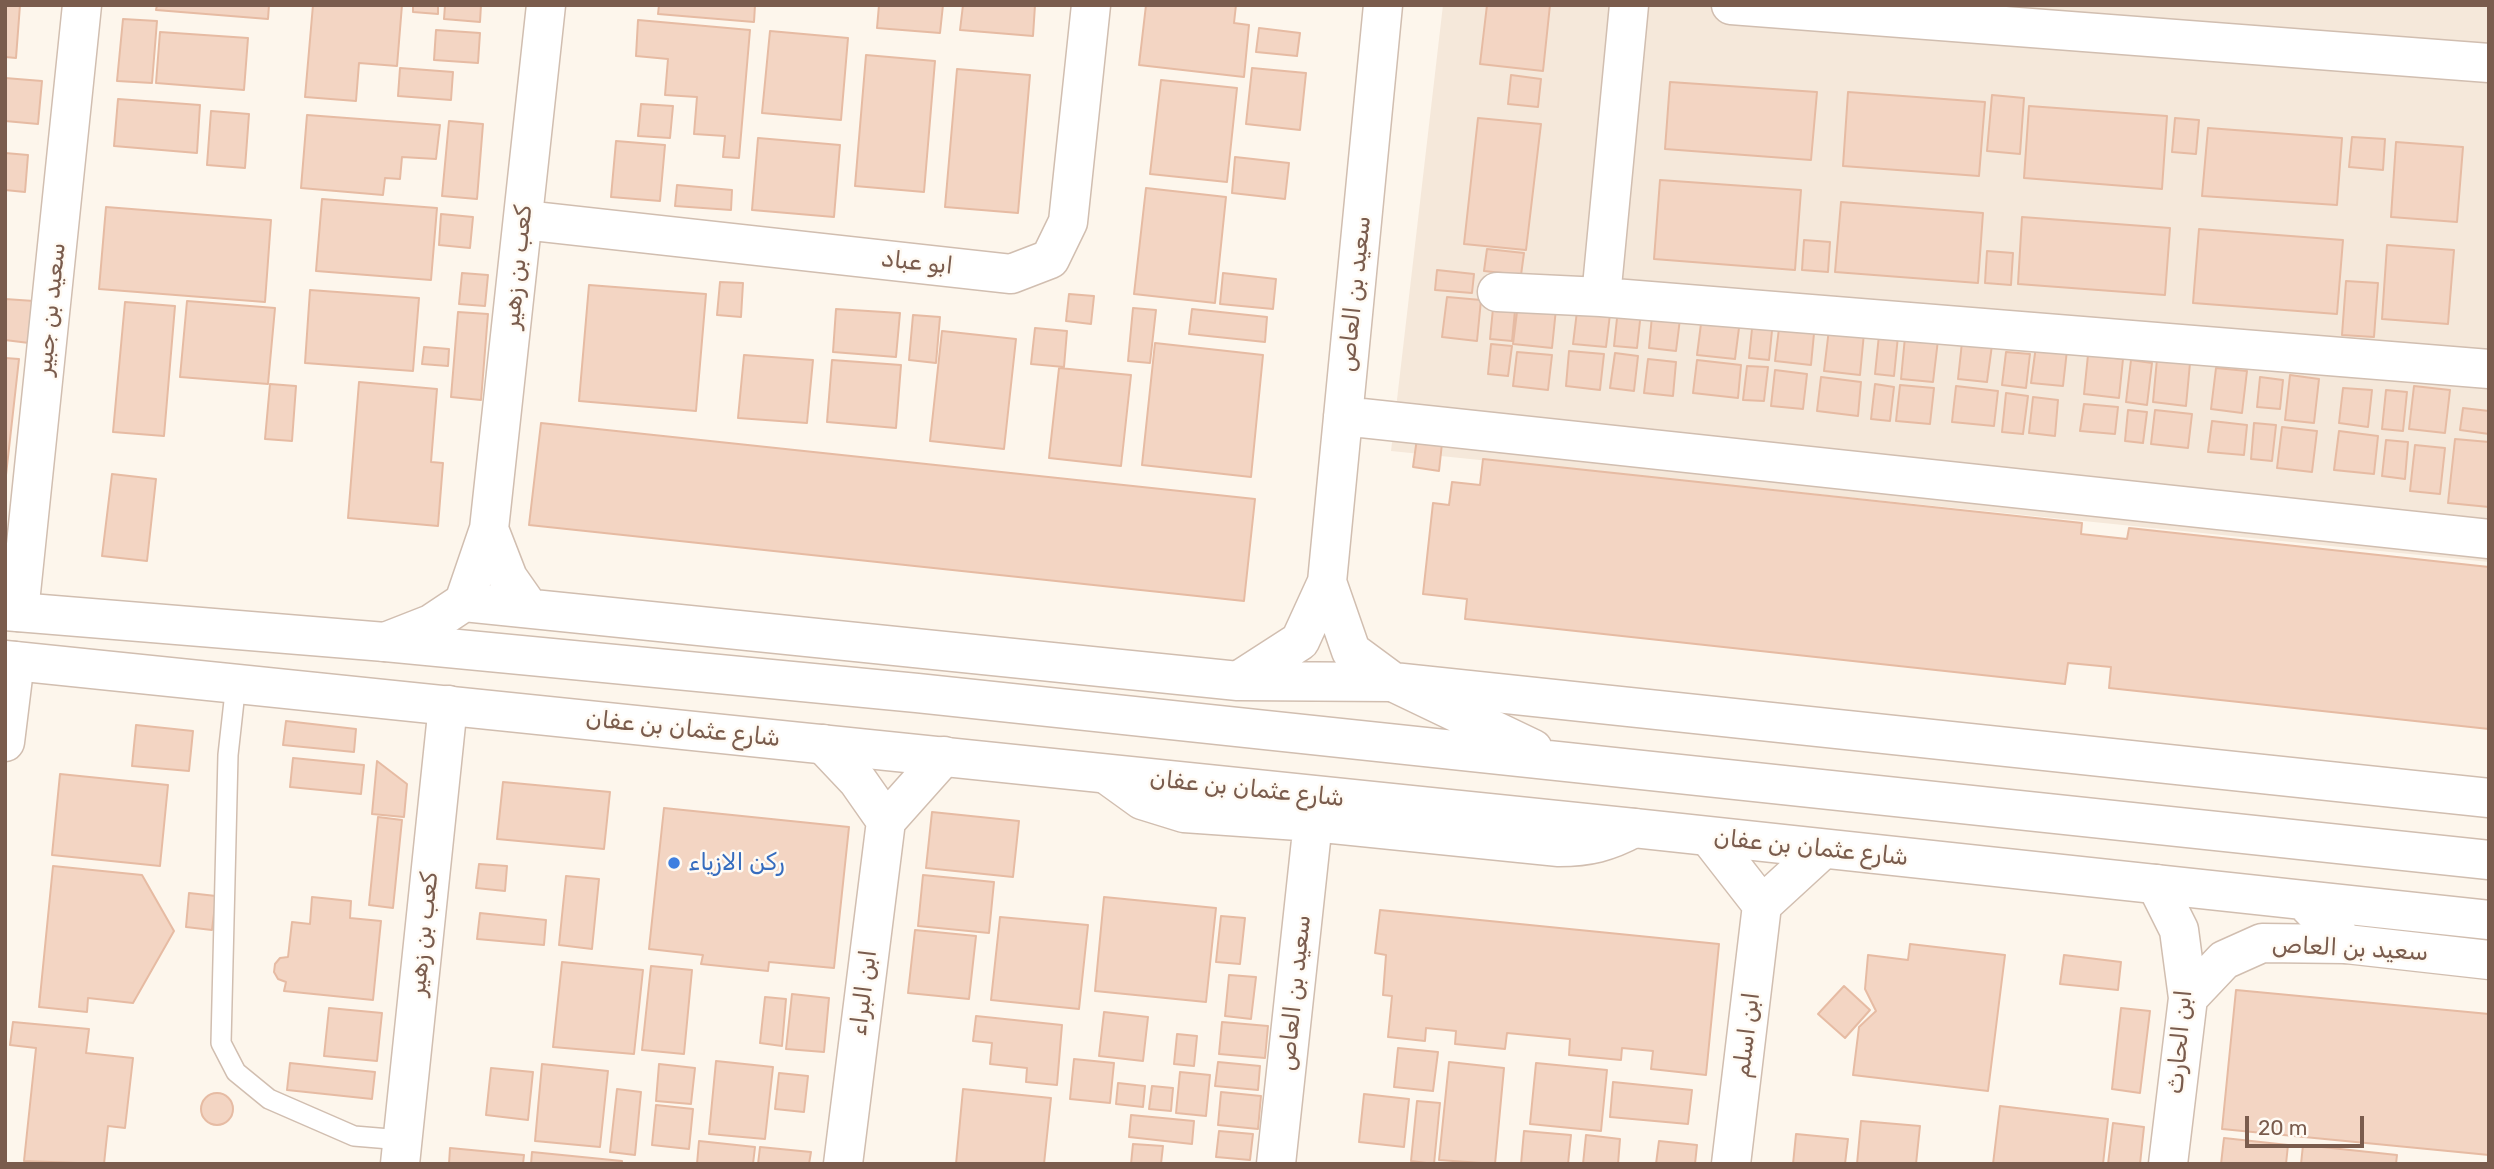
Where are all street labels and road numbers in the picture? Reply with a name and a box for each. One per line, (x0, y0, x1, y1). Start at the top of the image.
street label: كعب بن زهير (497, 204, 539, 330)
street label: سعيد بن العاص (1332, 215, 1378, 373)
street label: سعيد بن جبير (30, 241, 72, 377)
street label: ابو عباد (880, 245, 954, 281)
street label: شارع عثمان بن عفان (584, 704, 782, 754)
street label: شارع عثمان بن عفان (1148, 764, 1346, 814)
street label: شارع عثمان بن عفان (1712, 823, 1910, 873)
street label: كعب بن زهير (403, 871, 445, 997)
street label: سعيد بن العاص (1272, 914, 1318, 1072)
street label: سعيد بن العاص (2271, 931, 2429, 967)
street label: ابن البراء (844, 948, 884, 1038)
street label: ابن الحارث (2161, 989, 2199, 1095)
street label: ابن اسلم (1727, 991, 1767, 1079)

